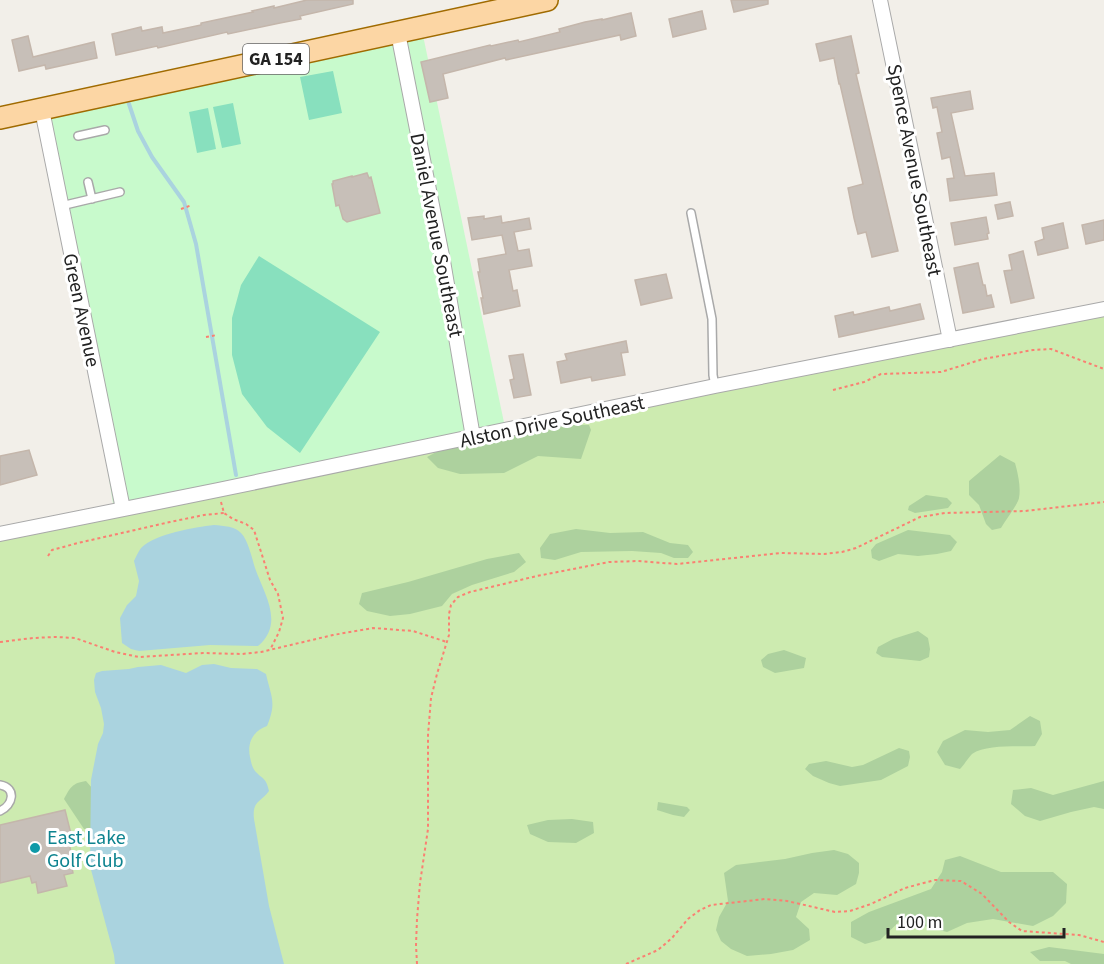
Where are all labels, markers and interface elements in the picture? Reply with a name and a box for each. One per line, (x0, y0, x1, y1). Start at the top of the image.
road number: GA 154 (243, 44, 309, 74)
street label: Spence Avenue Southeast (880, 62, 948, 279)
street label: Daniel Avenue Southeast (402, 131, 470, 340)
street label: Green Avenue (55, 251, 107, 370)
street label: Alston Drive Southeast (457, 389, 647, 455)
place label: East Lake Golf Club (47, 824, 126, 875)
marker: East Lake Golf Club (28, 841, 42, 855)
scale bar (888, 901, 1064, 939)
text: 100 m (897, 910, 942, 935)

